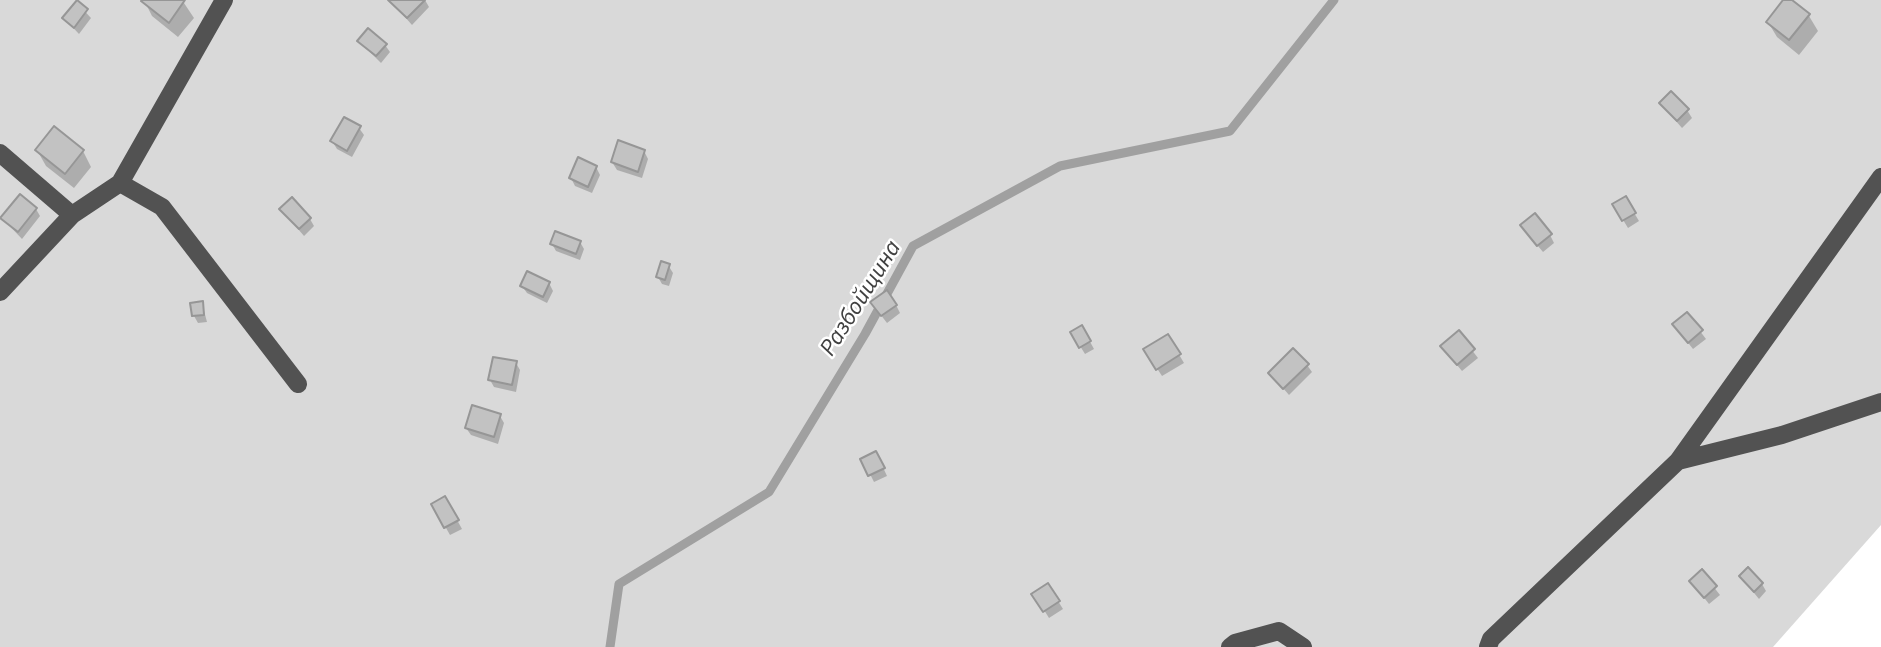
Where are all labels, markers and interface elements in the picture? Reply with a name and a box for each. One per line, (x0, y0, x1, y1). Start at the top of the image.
water label: Разбойщина (815, 236, 909, 362)

